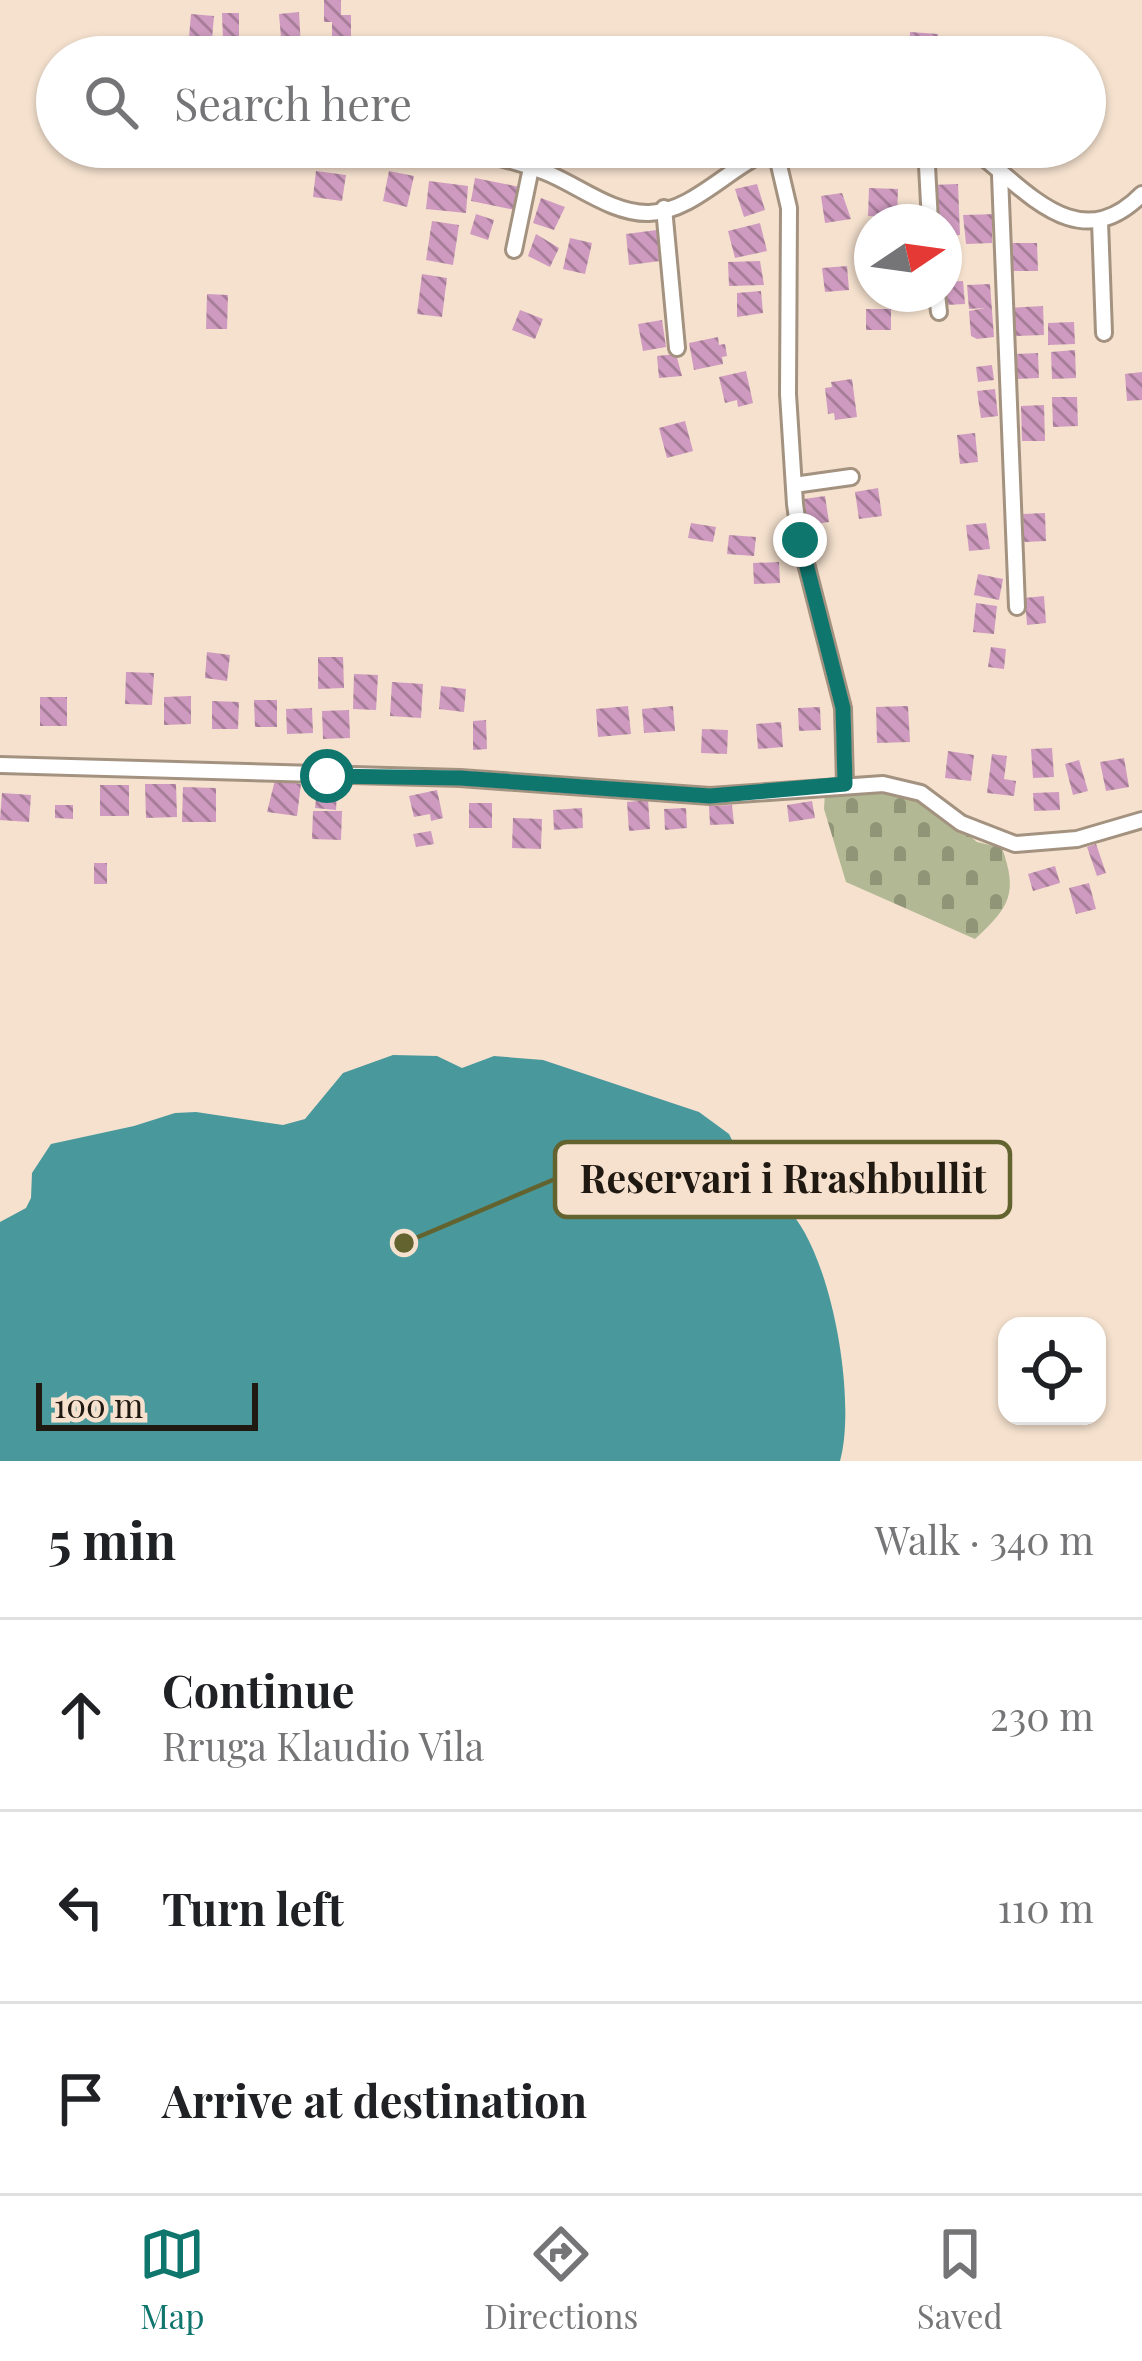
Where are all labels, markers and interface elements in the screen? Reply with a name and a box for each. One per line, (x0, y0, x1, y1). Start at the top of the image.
search box (36, 36, 1106, 168)
icon: search (78, 69, 144, 135)
text: Search here (174, 72, 412, 132)
north arrow (854, 204, 962, 312)
route end (773, 513, 827, 567)
route start (300, 749, 354, 803)
callout: Reservari i Rrashbullit (555, 1142, 1010, 1217)
text: Reservari i Rrashbullit (580, 1151, 987, 1203)
map controls (998, 1317, 1106, 1425)
button: locate (998, 1317, 1106, 1425)
scale bar (36, 1377, 258, 1430)
text: 100 m (54, 1382, 143, 1426)
text: 5 min (48, 1505, 176, 1573)
text: Walk · 340 m (875, 1513, 1094, 1565)
text: Continue (162, 1659, 354, 1719)
icon: ahead (48, 1682, 114, 1748)
text: 230 m (990, 1689, 1094, 1741)
text: Rruga Klaudio Vila (162, 1719, 484, 1771)
icon: left (48, 1874, 114, 1940)
text: Turn left (162, 1877, 344, 1937)
text: 110 m (997, 1881, 1094, 1933)
icon: arrive (48, 2066, 114, 2132)
text: Arrive at destination (162, 2069, 587, 2129)
tab: Map (139, 2221, 205, 2337)
tab: Directions (484, 2221, 638, 2337)
tab: Saved (917, 2221, 1003, 2337)

